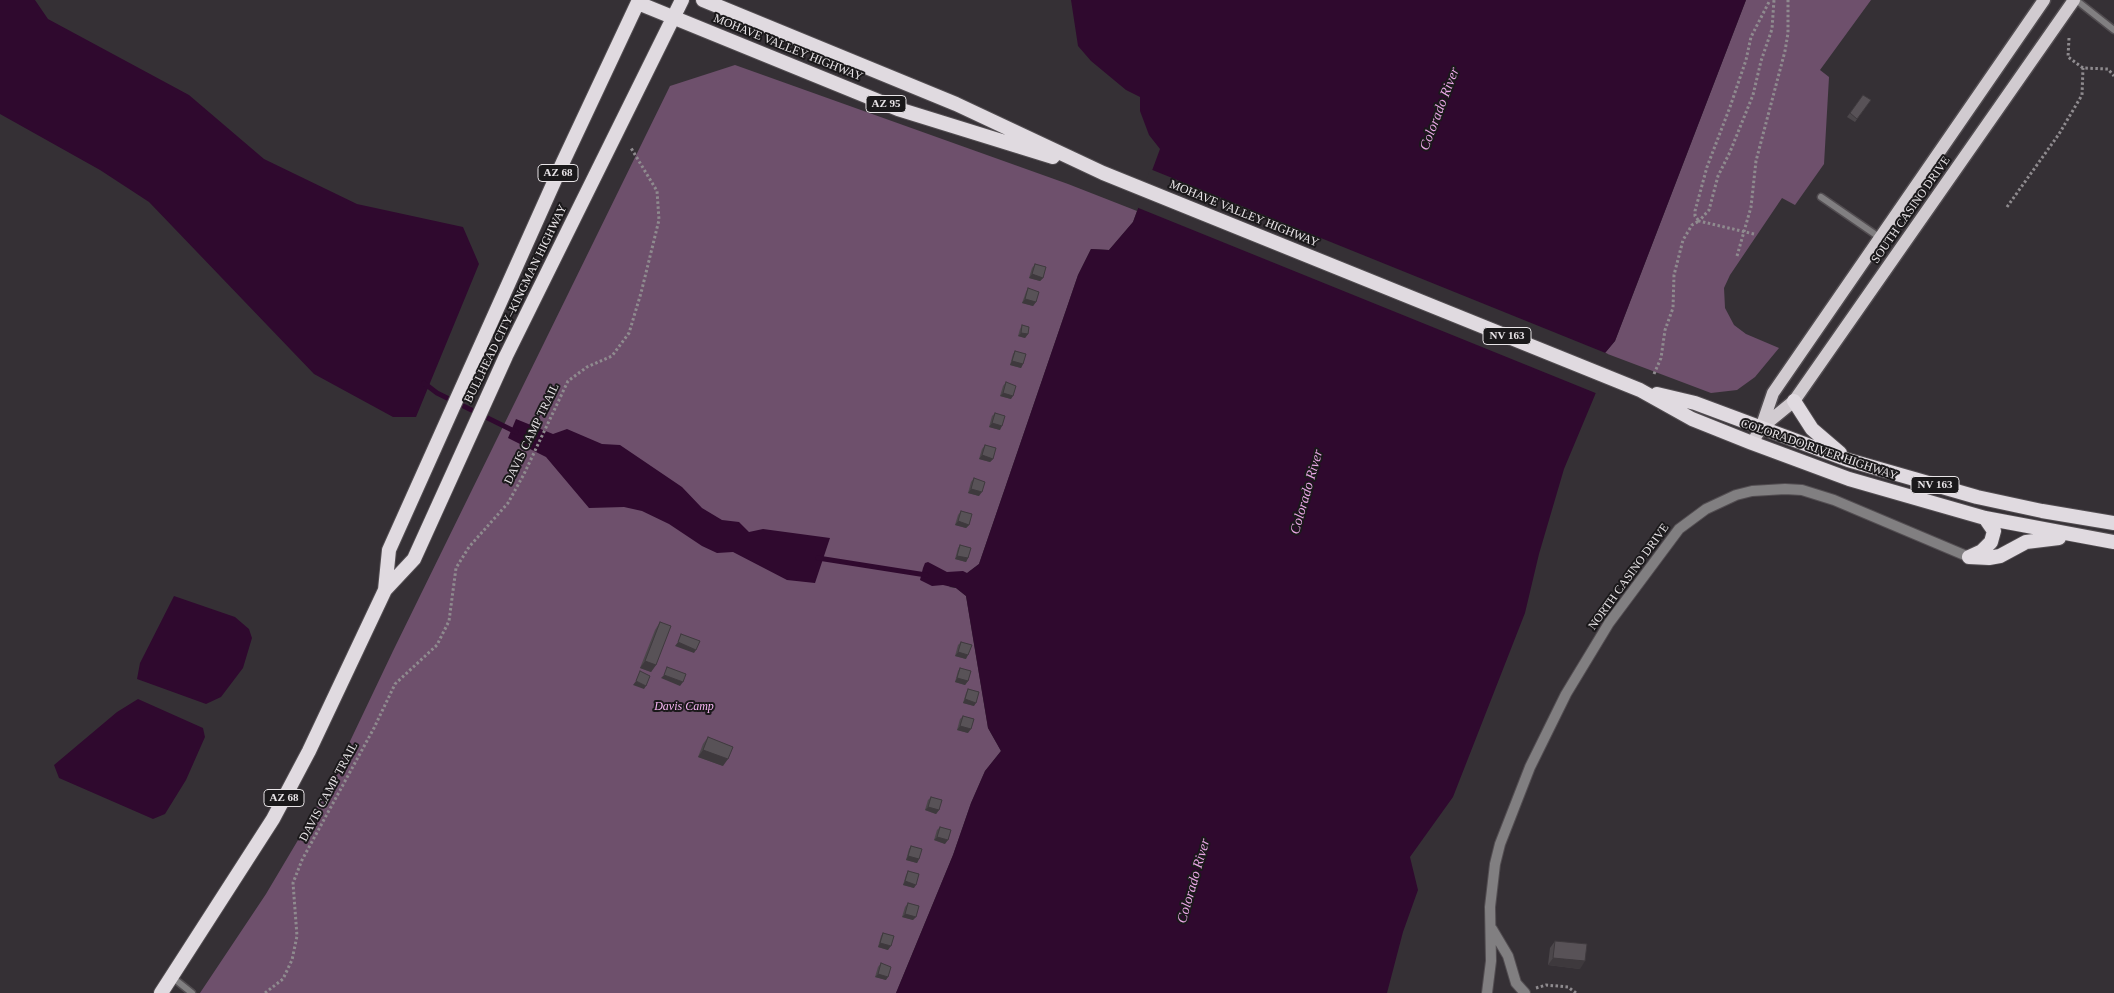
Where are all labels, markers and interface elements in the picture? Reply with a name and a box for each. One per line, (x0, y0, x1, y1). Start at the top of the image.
street label: MOHAVE VALLEY HIGHWAY (711, 11, 865, 85)
water label: Colorado River (1416, 65, 1464, 153)
road number: AZ 95 (866, 96, 906, 112)
street label: SOUTH CASINO DRIVE (1869, 154, 1953, 266)
road number: AZ 68 (538, 164, 578, 182)
street label: MOHAVE VALLEY HIGHWAY (1167, 177, 1321, 251)
street label: BULLHEAD CITY–KINGMAN HIGHWAY (462, 202, 570, 406)
road number: NV 163 (1483, 328, 1531, 344)
street label: DAVIS CAMP TRAIL (501, 381, 563, 487)
street label: COLORADO RIVER HIGHWAY (1739, 416, 1899, 484)
water label: Colorado River (1287, 448, 1327, 536)
road number: NV 163 (1911, 476, 1959, 494)
street label: NORTH CASINO DRIVE (1586, 521, 1672, 633)
park label: Davis Camp (654, 700, 714, 714)
street label: DAVIS CAMP TRAIL (297, 740, 361, 844)
road number: AZ 68 (264, 790, 304, 806)
water label: Colorado River (1174, 837, 1214, 925)

